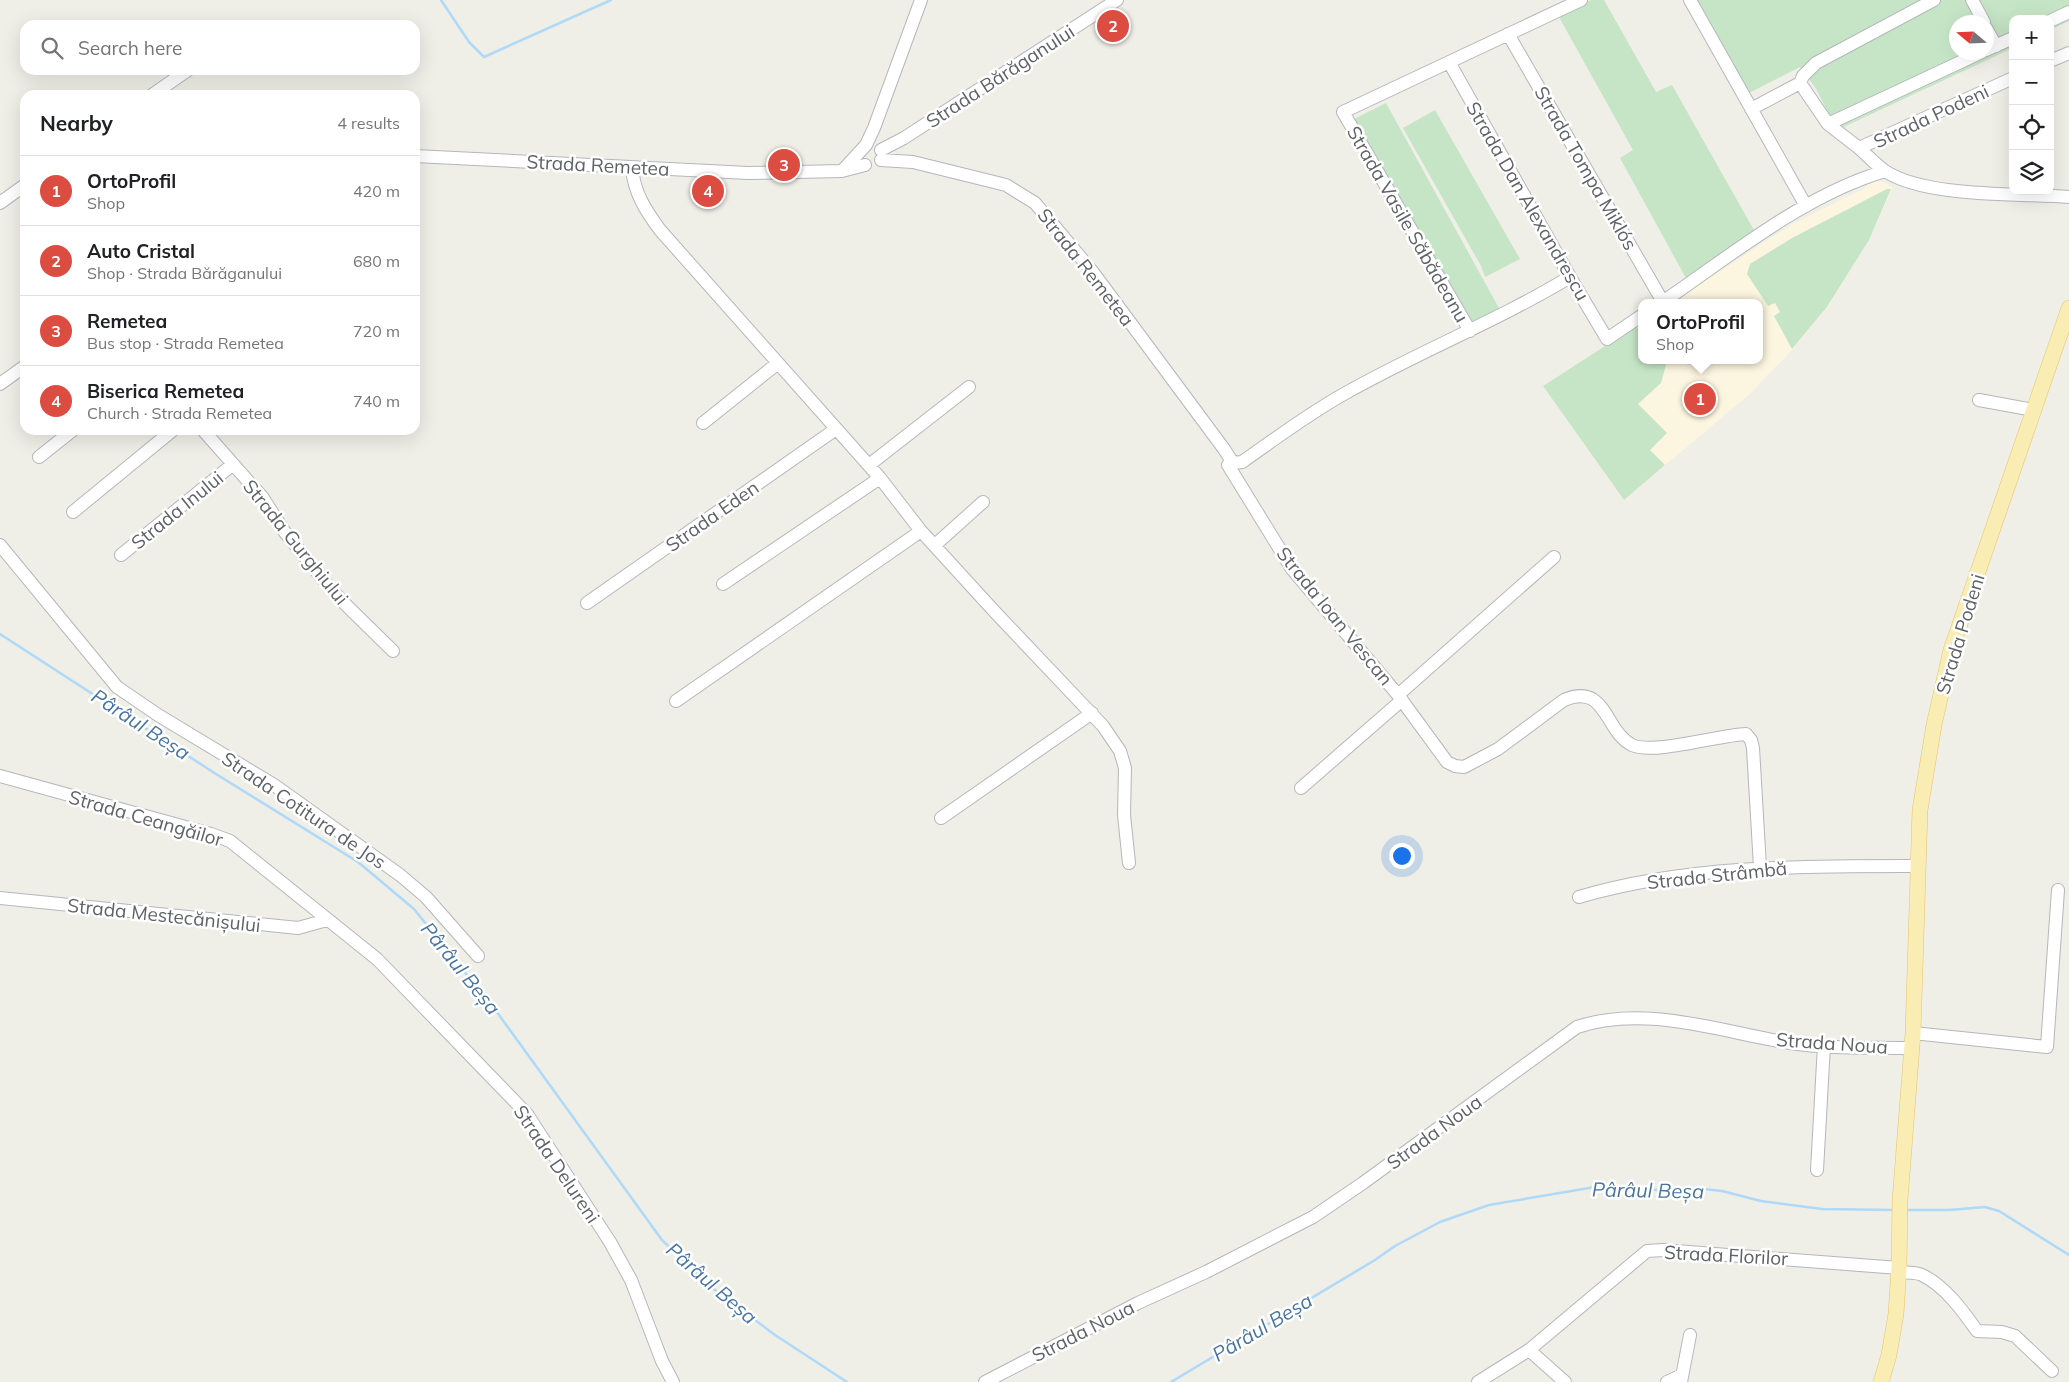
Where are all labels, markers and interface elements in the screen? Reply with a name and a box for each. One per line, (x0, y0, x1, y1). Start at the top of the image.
pin: 2 (1097, 7, 1129, 45)
north arrow (1949, 15, 1994, 60)
map controls (2009, 15, 2054, 195)
button: + (2009, 15, 2054, 60)
street label: Strada Bărăganului (921, 19, 1079, 133)
search box (20, 20, 420, 75)
icon: search (38, 34, 66, 62)
text: Search here (78, 36, 182, 60)
button: − (2009, 60, 2054, 105)
street label: Strada Podeni (1869, 79, 1993, 153)
street label: Strada Tompa Miklós (1529, 82, 1643, 254)
street label: Strada Dan Alexandrescu (1461, 97, 1595, 305)
button: locate (2009, 105, 2054, 150)
text: Nearby (40, 110, 113, 136)
text: 4 results (337, 113, 400, 133)
street label: Strada Vasile Săbădeanu (1342, 121, 1474, 327)
pin: 3 (768, 146, 800, 184)
street label: Strada Remetea (526, 149, 670, 181)
button: layers (2009, 150, 2054, 195)
text: OrtoProfil (87, 169, 176, 193)
pin: 4 (692, 172, 724, 210)
text: 1 (51, 181, 61, 201)
text: 420 m (353, 181, 400, 201)
text: Shop (87, 193, 125, 213)
street label: Strada Remetea (1033, 203, 1139, 331)
text: Auto Cristal (87, 239, 195, 263)
text: 2 (51, 251, 61, 271)
text: 680 m (353, 251, 400, 271)
text: Shop · Strada Bărăganului (87, 263, 282, 283)
popup (1638, 299, 1763, 364)
text: Remetea (87, 309, 167, 333)
text: OrtoProfil (1656, 310, 1745, 334)
text: 3 (51, 321, 61, 341)
text: 720 m (353, 321, 400, 341)
text: Bus stop · Strada Remetea (87, 333, 284, 353)
text: Shop (1656, 334, 1694, 354)
text: Biserica Remetea (87, 379, 244, 403)
pin: 1 (1684, 380, 1716, 418)
text: 4 (51, 391, 61, 411)
text: 740 m (353, 391, 400, 411)
text: Church · Strada Remetea (87, 403, 272, 423)
street label: Strada Inului (126, 466, 228, 554)
street label: Strada Gurghiului (238, 475, 354, 609)
street label: Strada Eden (661, 475, 763, 557)
street label: Strada Ioan Vescan (1272, 542, 1398, 690)
street label: Strada Podeni (1930, 571, 1990, 697)
water label: Pârâul Beșa (87, 683, 195, 766)
street label: Strada Cotitura de Jos (217, 746, 391, 874)
street label: Strada Ceangăilor (66, 785, 226, 852)
your location (1389, 843, 1415, 869)
street label: Strada Strâmbă (1646, 856, 1788, 894)
street label: Strada Mestecănișului (66, 893, 262, 938)
water label: Pârâul Beșa (415, 917, 506, 1020)
street label: Strada Noua (1775, 1027, 1889, 1059)
street label: Strada Noua (1382, 1089, 1486, 1175)
street label: Strada Delureni (509, 1100, 605, 1228)
water label: Pârâul Beșa (1592, 1177, 1704, 1204)
water label: Pârâul Beșa (661, 1237, 763, 1330)
street label: Strada Florilor (1663, 1240, 1789, 1270)
water label: Pârâul Beșa (1207, 1287, 1317, 1367)
street label: Strada Noua (1028, 1295, 1138, 1367)

